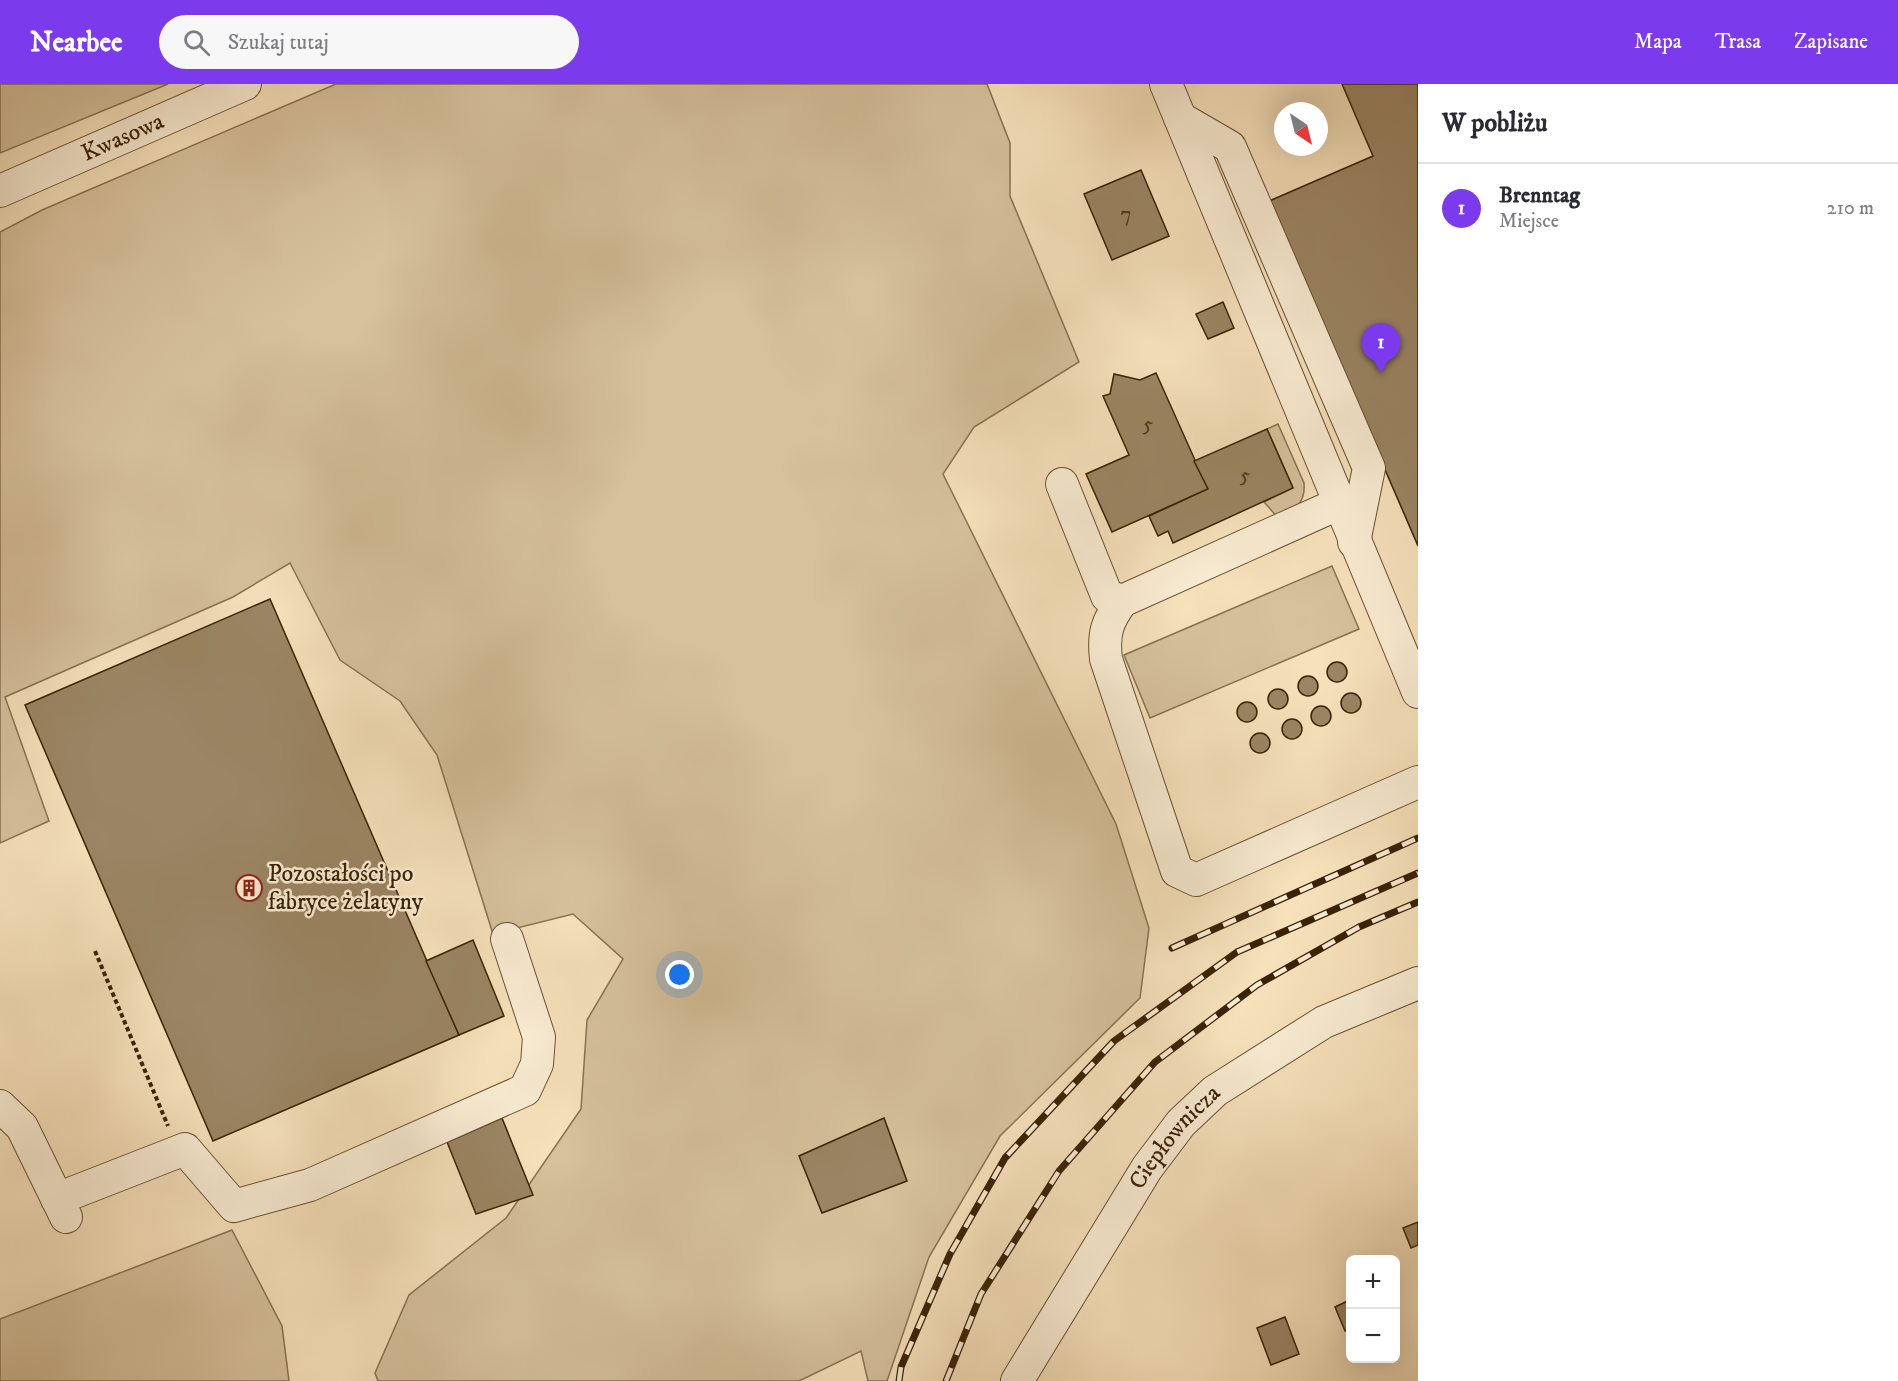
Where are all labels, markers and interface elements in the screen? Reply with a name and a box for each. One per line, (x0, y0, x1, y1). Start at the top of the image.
search box (159, 15, 579, 69)
text: Nearbee (30, 25, 123, 60)
icon: search (180, 26, 213, 59)
text: Szukaj tutaj (228, 29, 329, 56)
text: Mapa (1634, 29, 1682, 55)
text: Trasa (1715, 29, 1761, 55)
text: Zapisane (1794, 29, 1868, 55)
north arrow (1274, 102, 1328, 156)
street label: Kwasowa (77, 106, 169, 169)
text: W pobliżu (1442, 107, 1547, 140)
text: Brenntag (1499, 182, 1580, 209)
text: 1 (1458, 196, 1465, 221)
text: 210 m (1827, 196, 1874, 221)
house number: 7 (1120, 202, 1132, 228)
text: Miejsce (1499, 209, 1559, 234)
pin: 1 (1362, 324, 1400, 373)
house number: 5 (1143, 412, 1153, 438)
house number: 5 (1240, 463, 1250, 489)
place label: Pozostałości po fabryce żelatyny (268, 859, 424, 917)
building icon: Pozostałości po fabryce żelatyny (234, 873, 264, 903)
your location (665, 960, 694, 989)
street label: Ciepłownicza (1123, 1078, 1227, 1195)
map controls (1346, 1255, 1400, 1363)
button: + (1346, 1255, 1400, 1309)
button: − (1346, 1309, 1400, 1363)

